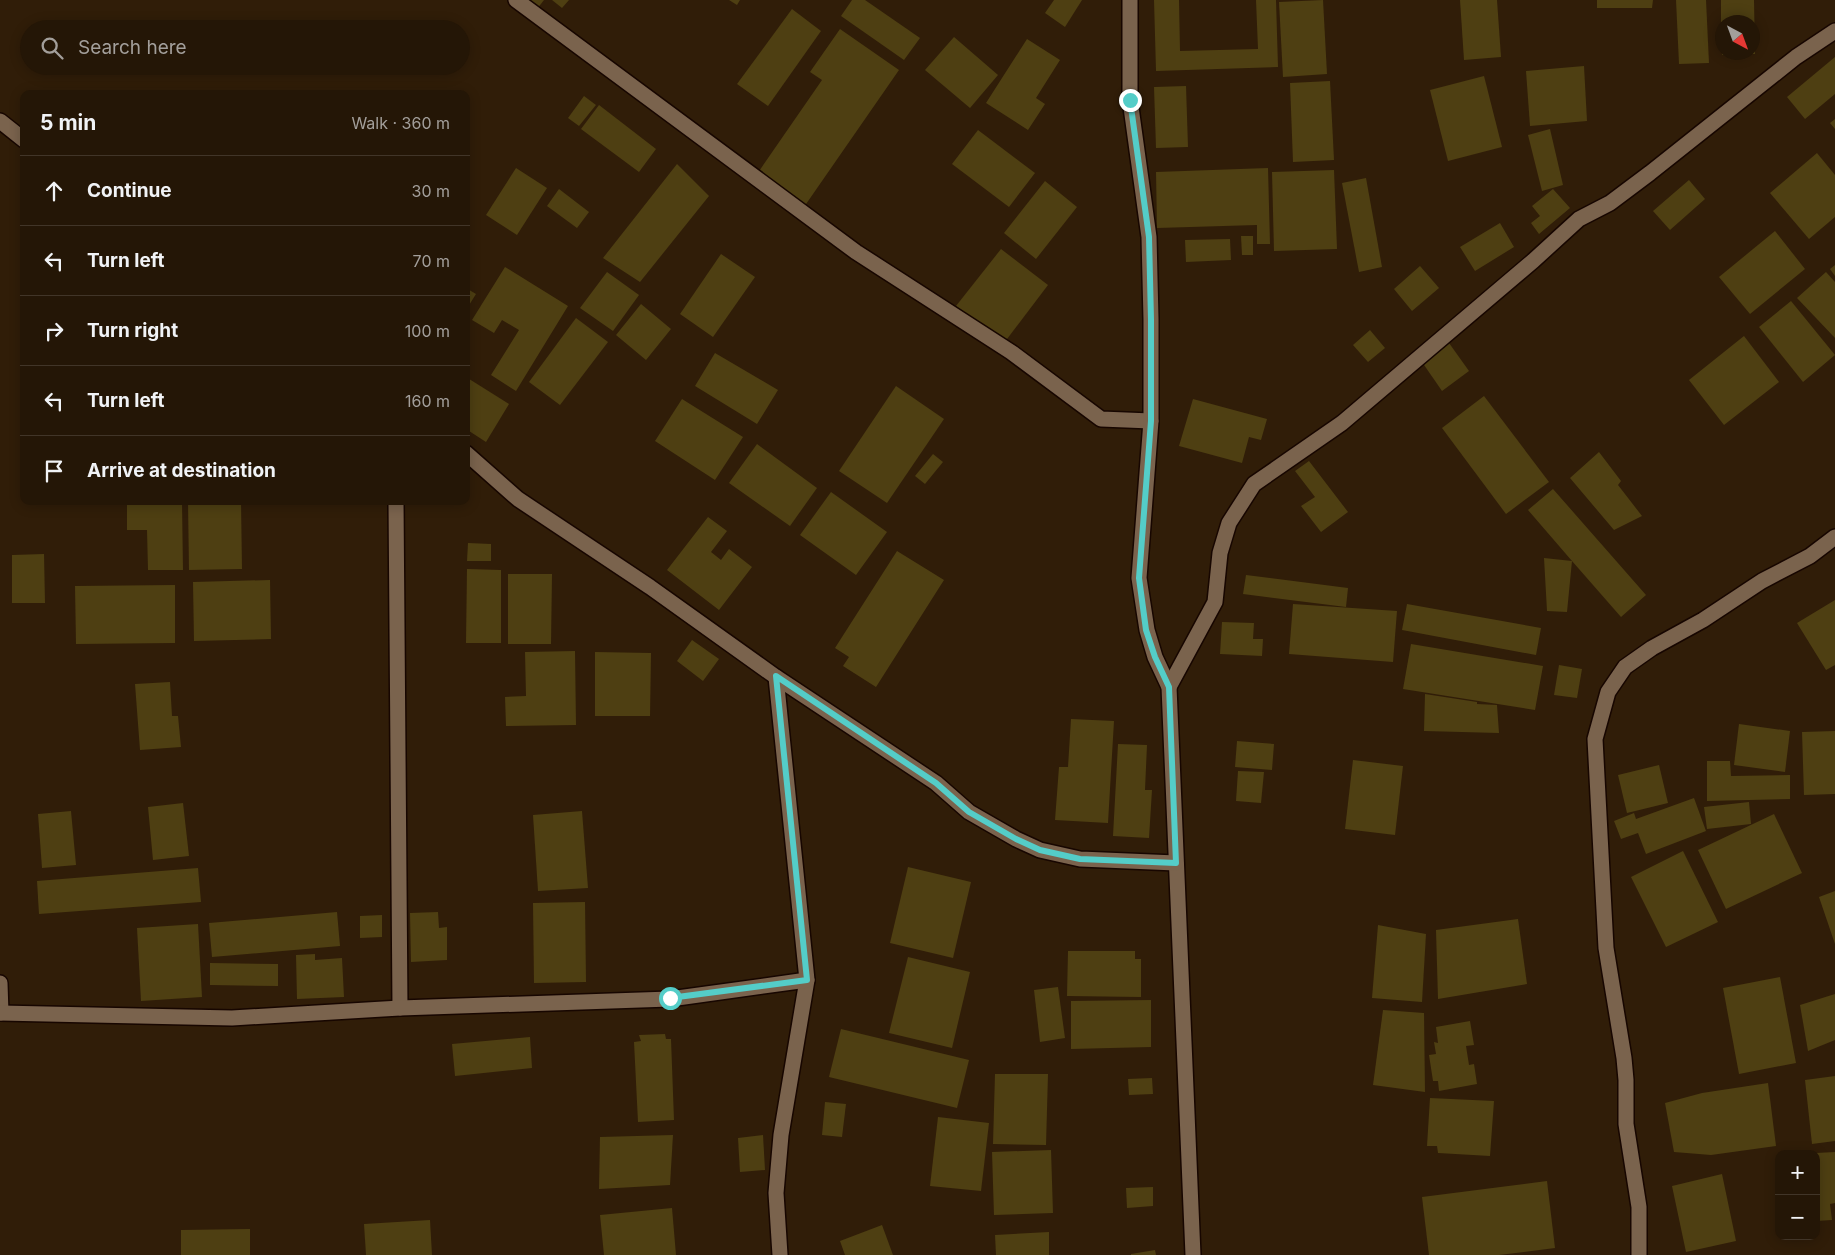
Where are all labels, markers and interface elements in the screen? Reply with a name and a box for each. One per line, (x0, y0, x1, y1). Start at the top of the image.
north arrow (1715, 15, 1760, 60)
search box (20, 20, 470, 75)
icon: search (38, 34, 66, 62)
text: Search here (78, 36, 187, 59)
route end (1119, 89, 1142, 112)
text: 5 min (40, 110, 96, 135)
text: Walk · 360 m (351, 113, 450, 133)
icon: ahead (40, 177, 68, 205)
text: Continue (87, 179, 172, 202)
text: 30 m (412, 181, 450, 201)
icon: left (40, 247, 68, 275)
text: Turn left (87, 249, 165, 272)
text: 70 m (413, 251, 450, 271)
icon: right (40, 317, 68, 345)
text: Turn right (87, 319, 178, 342)
text: 100 m (405, 321, 450, 341)
icon: left (40, 387, 68, 415)
text: Turn left (87, 389, 165, 412)
text: 160 m (405, 391, 450, 411)
icon: arrive (40, 457, 68, 485)
text: Arrive at destination (87, 459, 276, 482)
route start (659, 987, 682, 1010)
map controls (1775, 1150, 1820, 1240)
button: + (1775, 1150, 1820, 1195)
button: − (1775, 1195, 1820, 1240)

